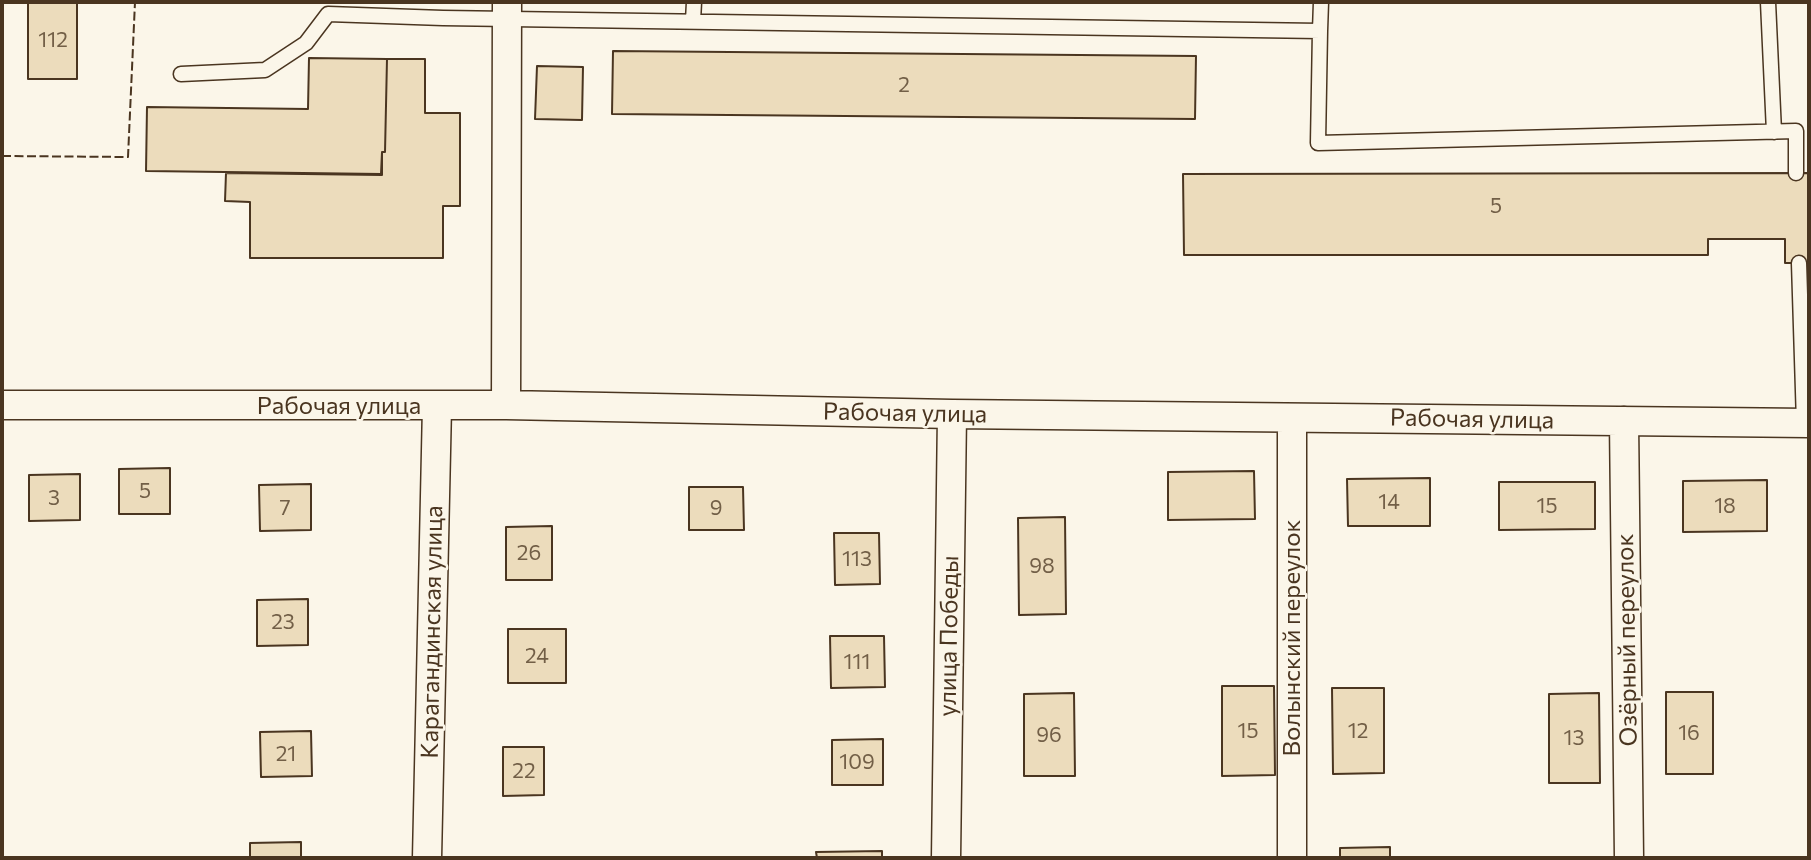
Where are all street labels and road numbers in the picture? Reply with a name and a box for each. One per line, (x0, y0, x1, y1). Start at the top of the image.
street label: Рабочая улица (257, 392, 421, 420)
street label: Рабочая улица (823, 397, 987, 429)
street label: Рабочая улица (1390, 403, 1554, 435)
street label: Карагандинская улица (415, 505, 449, 759)
street label: Волынский переулок (1278, 520, 1306, 756)
street label: Озёрный переулок (1611, 533, 1643, 747)
street label: улица Победы (933, 555, 965, 717)

